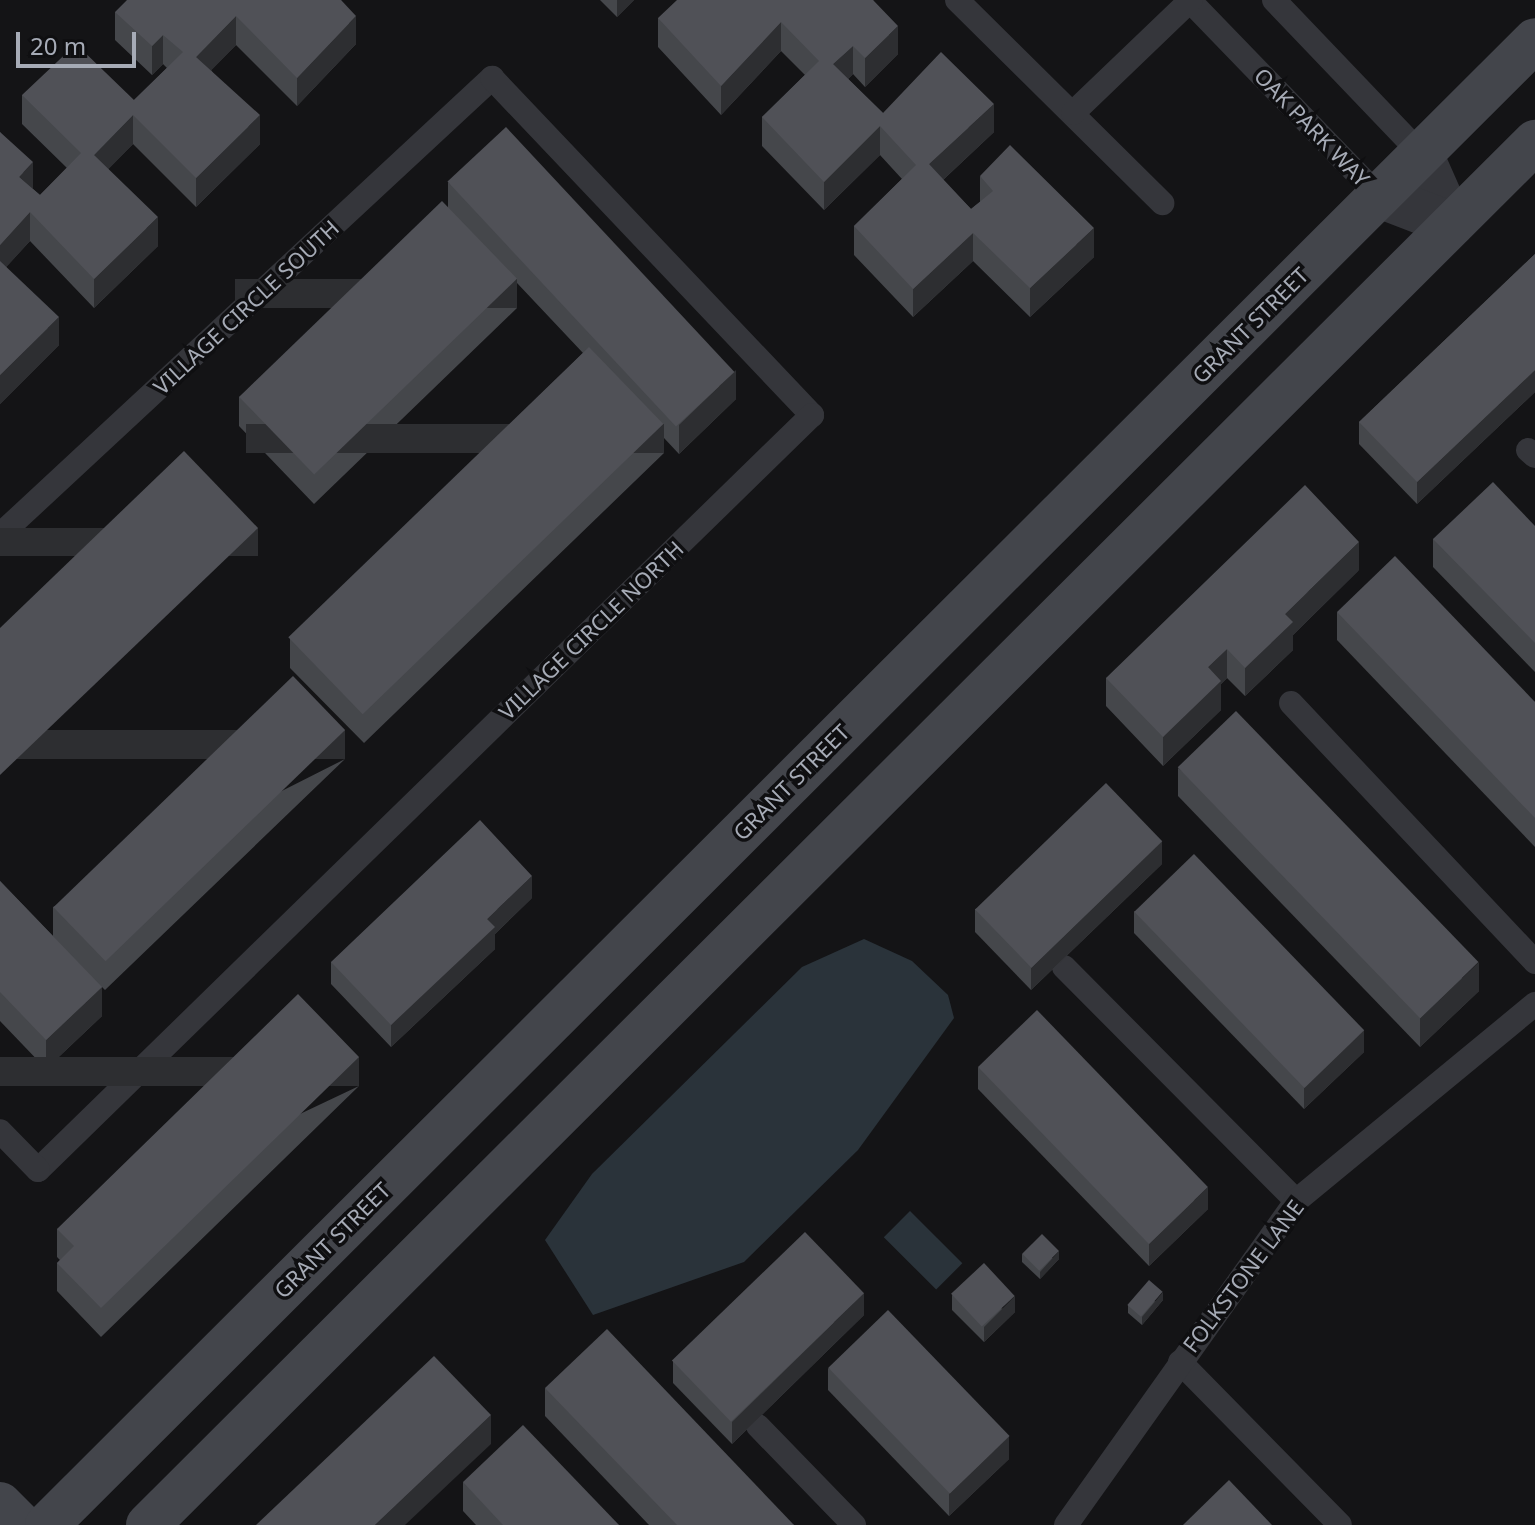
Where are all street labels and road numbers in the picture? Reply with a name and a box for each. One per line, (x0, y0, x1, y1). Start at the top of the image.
street label: OAK PARK WAY (1249, 62, 1375, 192)
street label: VILLAGE CIRCLE SOUTH (148, 214, 344, 400)
street label: GRANT STREET (1187, 262, 1313, 388)
street label: VILLAGE CIRCLE NORTH (493, 535, 689, 725)
street label: GRANT STREET (728, 719, 854, 845)
street label: GRANT STREET (269, 1177, 395, 1303)
street label: FOLKSTONE LANE (1177, 1195, 1309, 1357)

